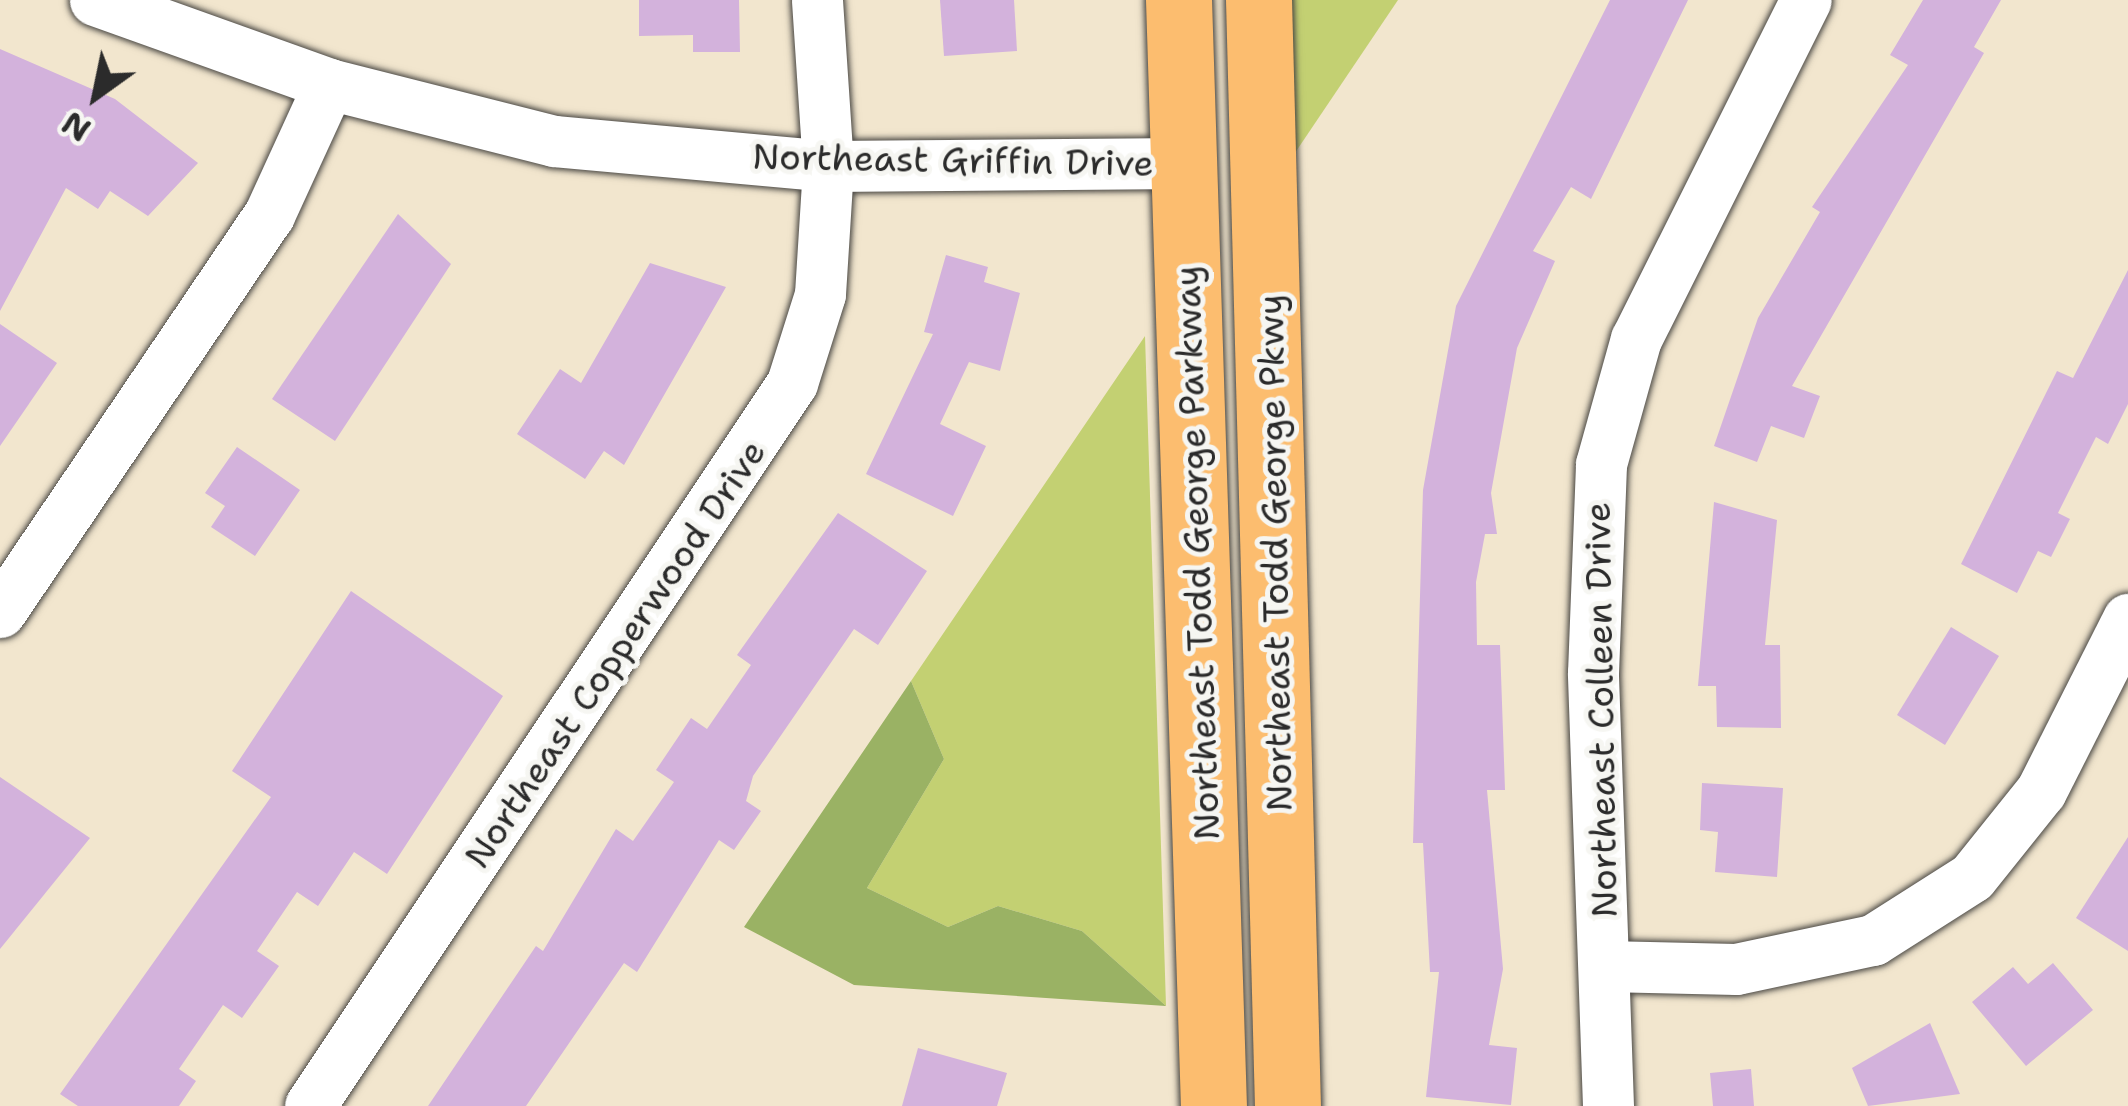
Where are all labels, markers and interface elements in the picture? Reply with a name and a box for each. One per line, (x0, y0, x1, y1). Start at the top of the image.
north arrow (36, 36, 156, 156)
text: N (53, 101, 99, 153)
street label: Northeast Griffin Drive (752, 135, 1154, 185)
street label: Northeast Todd George Parkway (1165, 265, 1229, 841)
street label: Northeast Todd George Pkwy (1249, 294, 1301, 812)
street label: Northeast Copperwood Drive (455, 432, 775, 876)
street label: Northeast Colleen Drive (1576, 502, 1626, 918)

